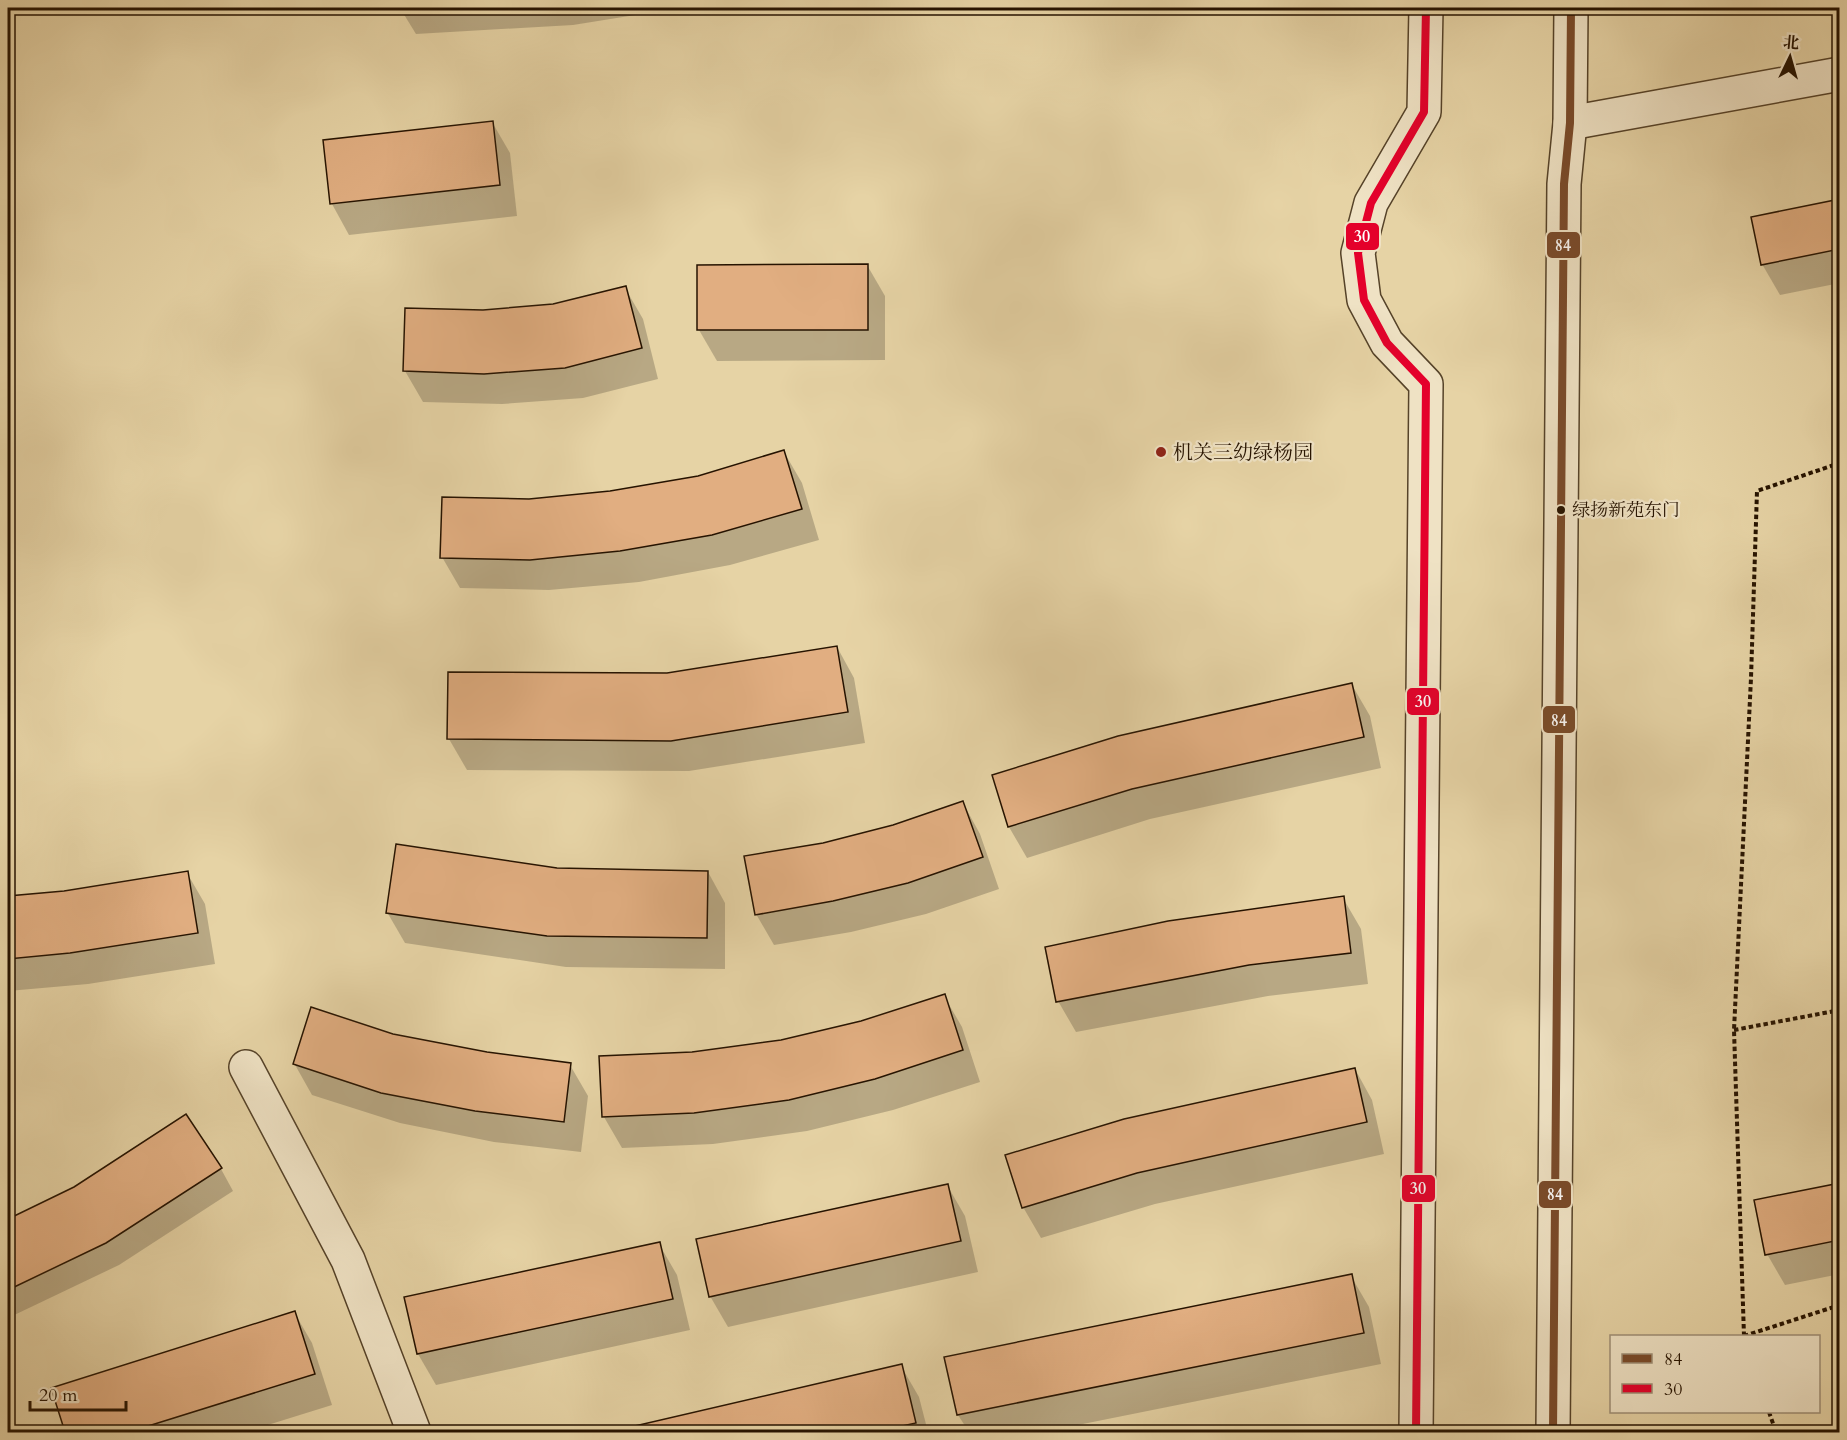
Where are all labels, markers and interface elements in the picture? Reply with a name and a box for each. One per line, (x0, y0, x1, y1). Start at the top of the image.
north arrow (1760, 27, 1820, 87)
text: 北 (1782, 31, 1800, 55)
line badge: 30 (1345, 222, 1380, 251)
text: 30 (1354, 226, 1370, 248)
line badge: 84 (1546, 231, 1581, 259)
text: 84 (1555, 235, 1571, 257)
place label: 机关三幼绿杨园 (1173, 439, 1313, 466)
marker: 机关三幼绿杨园 (1154, 445, 1168, 459)
place label: 绿扬新苑东门 (1572, 498, 1680, 523)
marker: 绿扬新苑东门 (1555, 504, 1567, 516)
line badge: 30 (1406, 687, 1440, 716)
text: 30 (1415, 691, 1431, 713)
line badge: 84 (1542, 705, 1576, 734)
text: 84 (1551, 710, 1567, 732)
line badge: 30 (1401, 1174, 1436, 1203)
text: 30 (1410, 1178, 1426, 1200)
line badge: 84 (1538, 1180, 1572, 1209)
text: 84 (1547, 1184, 1563, 1206)
legend (1610, 1335, 1820, 1413)
text: 84 (1664, 1347, 1682, 1372)
scale bar (30, 1374, 126, 1412)
text: 30 (1664, 1377, 1682, 1402)
text: 20 m (39, 1383, 78, 1408)

